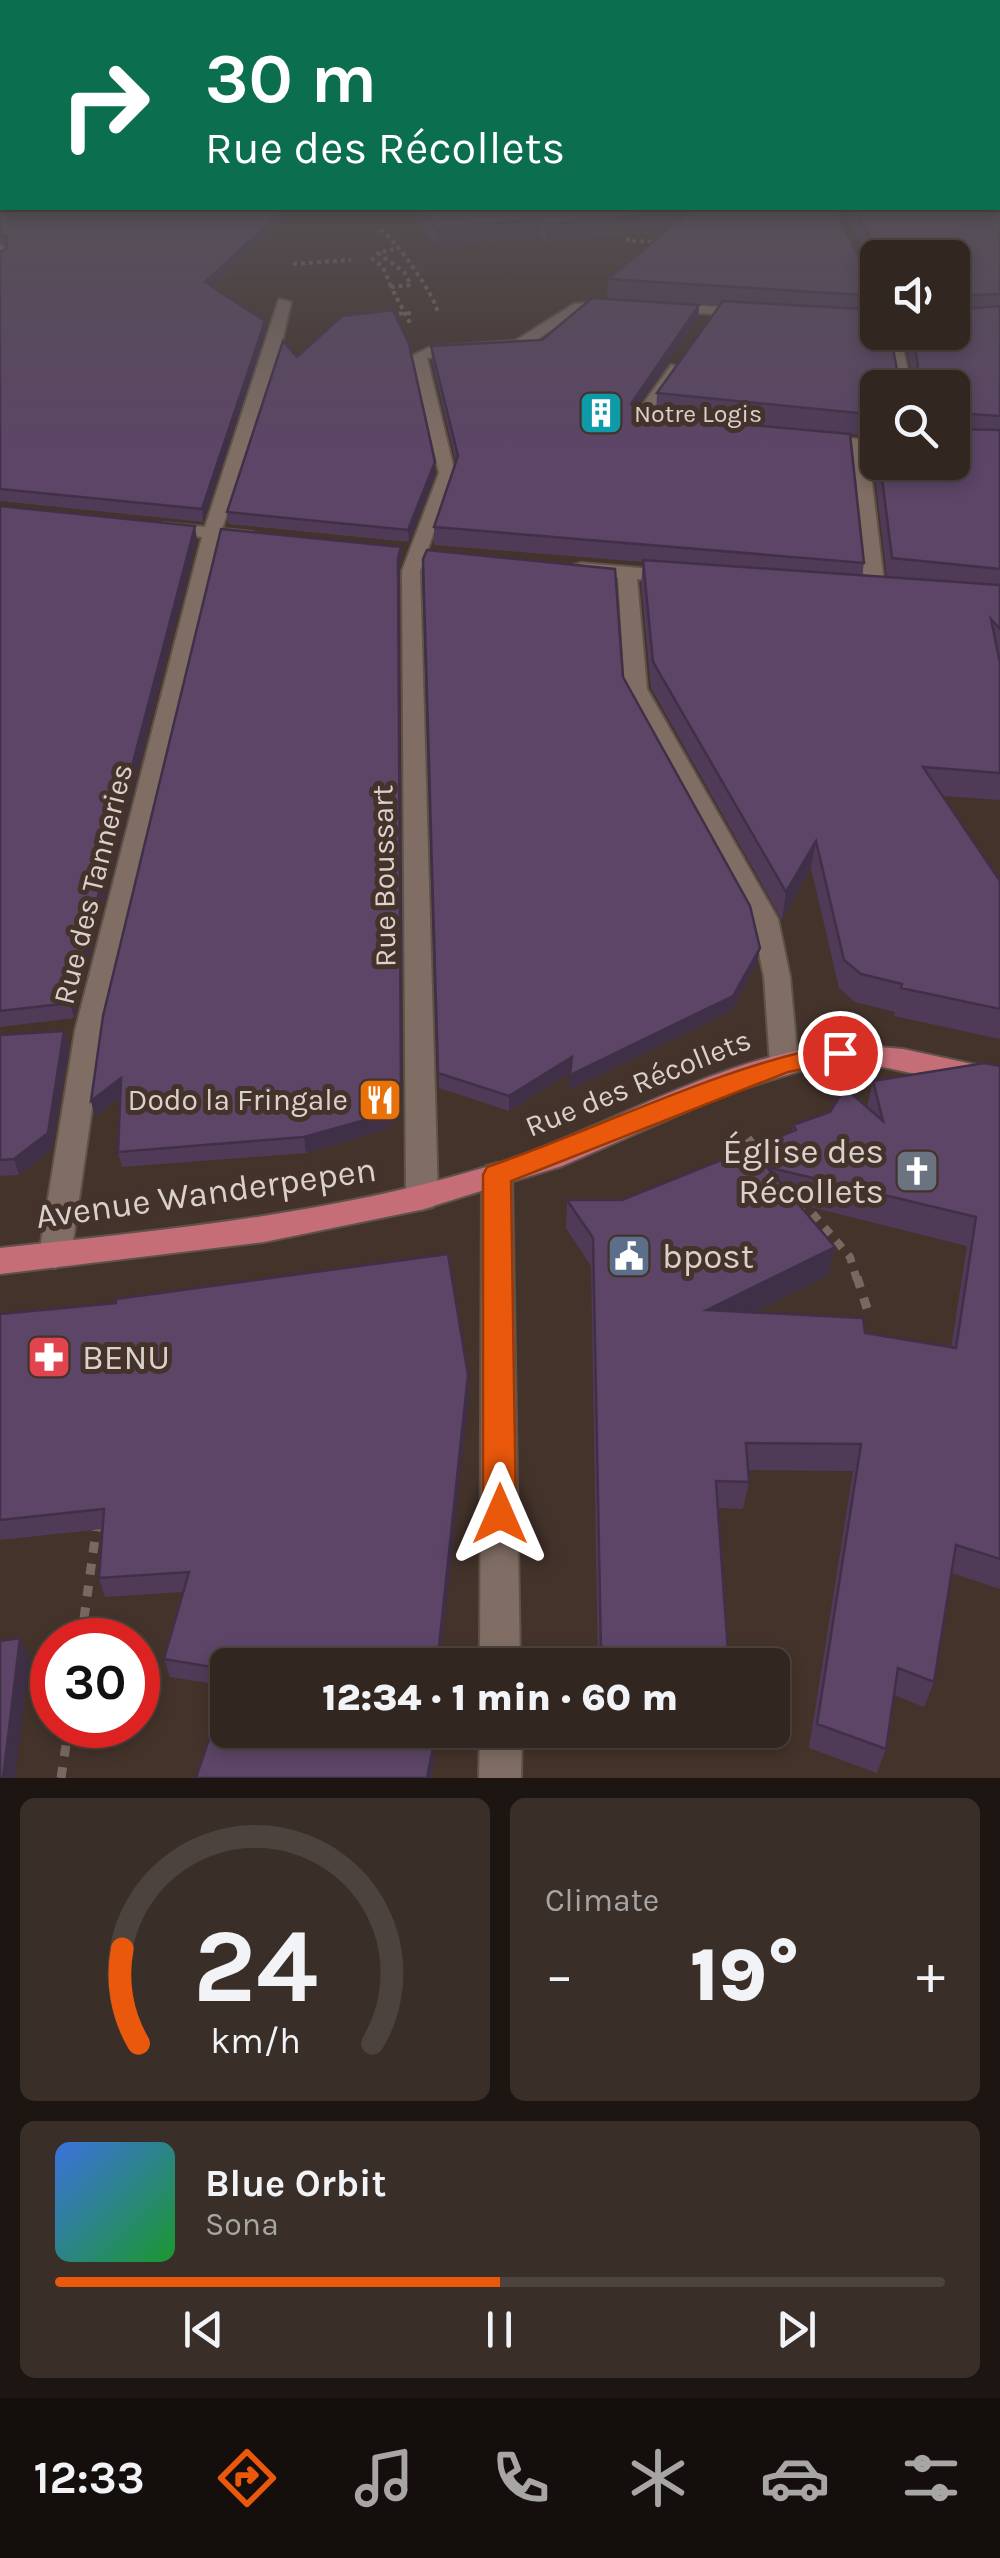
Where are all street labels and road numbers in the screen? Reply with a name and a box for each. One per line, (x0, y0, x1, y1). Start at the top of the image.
street label: Rue des Tanneries (46, 760, 140, 1008)
street label: Rue Boussart (364, 784, 404, 968)
street label: Rue des Récollets (520, 1021, 756, 1145)
street label: Avenue Wanderpepen (33, 1149, 379, 1237)

